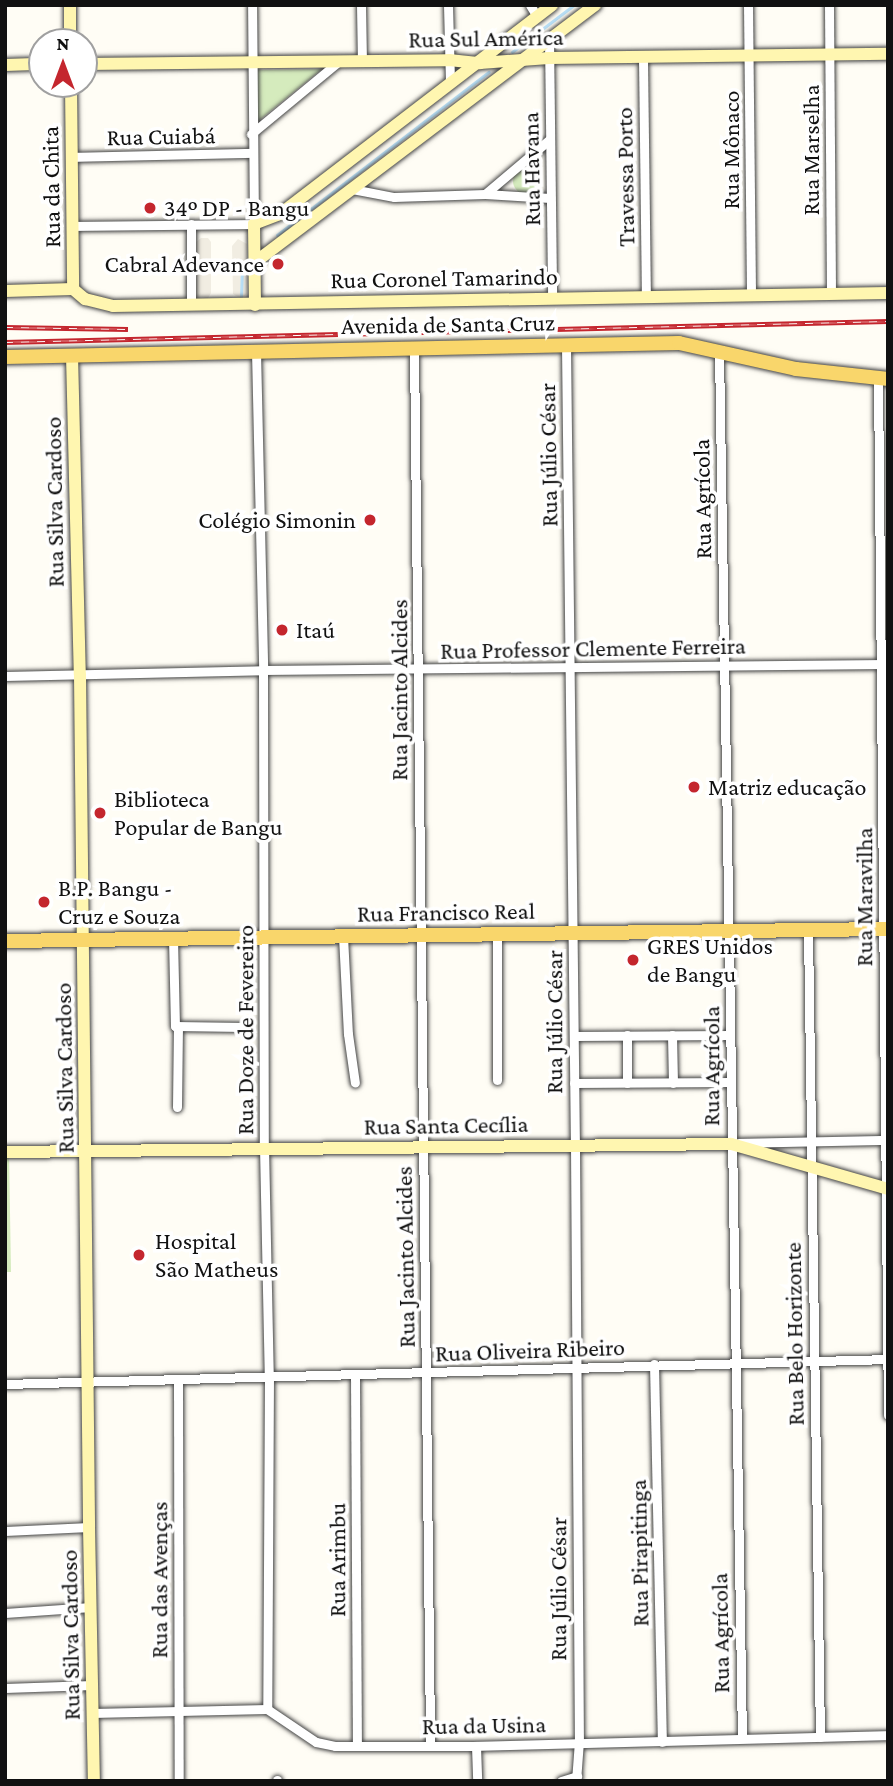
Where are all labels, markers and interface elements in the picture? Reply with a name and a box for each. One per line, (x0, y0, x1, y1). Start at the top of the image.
street label: Rua Sul América (408, 22, 564, 54)
north arrow (28, 28, 98, 98)
text: N (57, 33, 69, 54)
street label: Rua Marselha (797, 84, 825, 216)
street label: Rua Mônaco (717, 91, 745, 209)
street label: Travessa Porto (609, 107, 641, 247)
street label: Rua Havana (516, 112, 546, 226)
street label: Rua Cuiabá (106, 121, 216, 151)
street label: Rua da Chita (36, 126, 66, 248)
place label: 34º DP - Bangu (164, 194, 309, 222)
marker: 34º DP - Bangu (142, 200, 158, 216)
place label: Cabral Adevance (104, 250, 264, 278)
marker: Cabral Adevance (270, 256, 286, 272)
street label: Rua Coronel Tamarindo (330, 262, 558, 294)
street label: Avenida de Santa Cruz (341, 308, 555, 340)
street label: Rua Júlio César (532, 383, 564, 527)
street label: Rua Silva Cardoso (38, 416, 70, 588)
street label: Rua Agrícola (687, 439, 717, 559)
place label: Colégio Simonin (198, 506, 356, 534)
marker: Colégio Simonin (362, 512, 378, 528)
street label: Rua Jacinto Alcides (385, 599, 413, 781)
place label: Itaú (296, 616, 335, 644)
marker: Itaú (274, 622, 290, 638)
street label: Rua Professor Clemente Ferreira (440, 631, 746, 665)
place label: Matriz educação (708, 773, 866, 801)
marker: Matriz educação (686, 779, 702, 795)
place label: Biblioteca Popular de Bangu (114, 785, 282, 841)
marker: Biblioteca Popular de Bangu (92, 805, 108, 821)
street label: Rua Maravilha (850, 827, 878, 967)
place label: B.P. Bangu - Cruz e Souza (58, 874, 180, 930)
marker: B.P. Bangu - Cruz e Souza (36, 894, 52, 910)
street label: Rua Francisco Real (357, 896, 535, 928)
street label: Rua Doze de Fevereiro (231, 925, 259, 1135)
place label: GRES Unidos de Bangu (647, 932, 773, 988)
street label: Rua Júlio César (540, 950, 568, 1094)
marker: GRES Unidos de Bangu (625, 952, 641, 968)
street label: Rua Silva Cardoso (48, 982, 80, 1154)
street label: Rua Agrícola (697, 1006, 725, 1126)
street label: Rua Santa Cecília (363, 1109, 529, 1141)
street label: Rua Jacinto Alcides (389, 1166, 421, 1348)
place label: Hospital São Matheus (155, 1227, 278, 1283)
street label: Rua Belo Horizonte (778, 1242, 810, 1426)
marker: Hospital São Matheus (129, 1245, 149, 1265)
street label: Rua Oliveira Ribeiro (435, 1332, 625, 1368)
street label: Rua Pirapitinga (623, 1479, 655, 1627)
street label: Rua das Avenças (145, 1502, 173, 1658)
street label: Rua Arimbu (323, 1503, 351, 1617)
street label: Rua Júlio César (544, 1517, 572, 1661)
street label: Rua Silva Cardoso (54, 1549, 86, 1721)
street label: Rua Agrícola (705, 1573, 735, 1693)
street label: Rua da Usina (422, 1710, 546, 1740)

